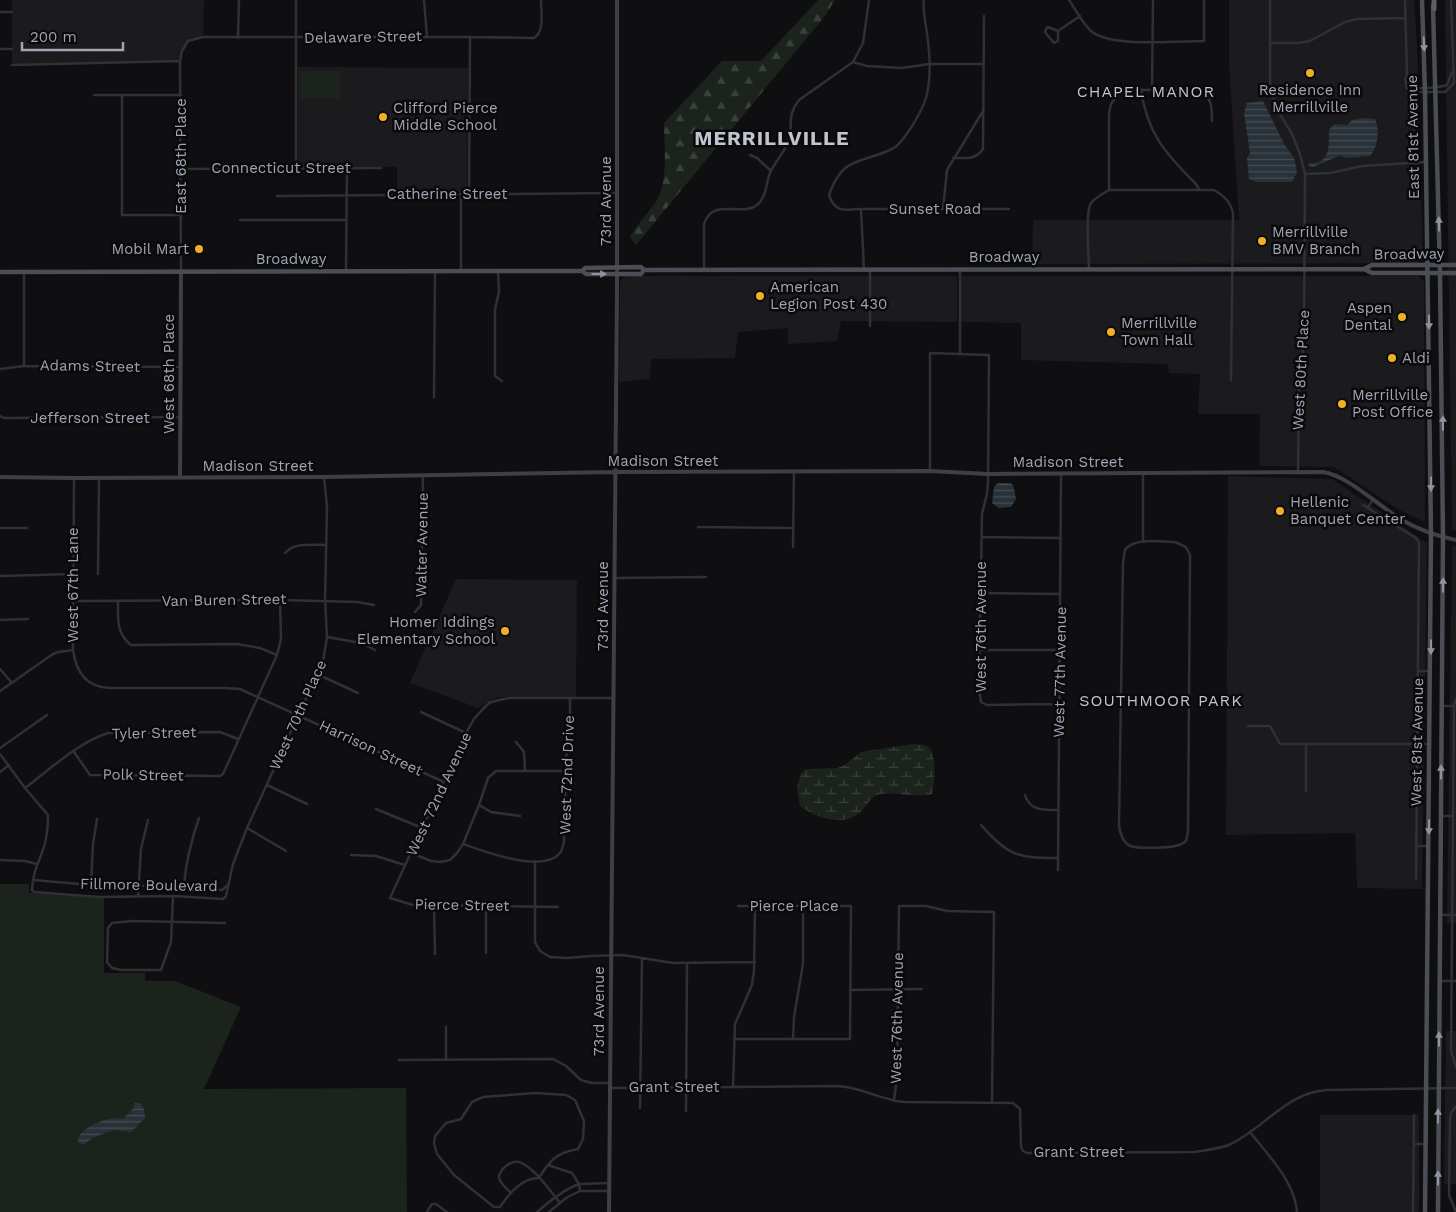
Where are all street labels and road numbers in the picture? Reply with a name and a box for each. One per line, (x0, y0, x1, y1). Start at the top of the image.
street label: Delaware Street (304, 27, 423, 47)
street label: East 81st Avenue (1403, 75, 1423, 199)
street label: East 68th Place (172, 98, 190, 214)
street label: 73rd Avenue (597, 156, 615, 246)
street label: Connecticut Street (211, 159, 351, 177)
street label: Catherine Street (386, 185, 508, 203)
street label: Sunset Road (889, 200, 981, 218)
street label: Broadway (1373, 244, 1445, 264)
street label: Broadway (969, 248, 1040, 266)
street label: Broadway (256, 250, 327, 268)
street label: West 80th Place (1289, 309, 1313, 431)
street label: West 68th Place (160, 314, 178, 434)
street label: Adams Street (40, 356, 141, 376)
street label: Jefferson Street (30, 409, 150, 427)
street label: Madison Street (607, 452, 719, 470)
street label: Madison Street (1012, 453, 1124, 471)
street label: Madison Street (202, 457, 314, 475)
street label: Walter Avenue (412, 492, 432, 598)
street label: West 67th Lane (64, 527, 82, 643)
street label: 73rd Avenue (594, 561, 612, 651)
street label: West 76th Avenue (972, 561, 990, 693)
street label: Van Buren Street (161, 590, 287, 610)
street label: West 77th Avenue (1050, 606, 1070, 738)
street label: West 70th Place (266, 657, 330, 773)
street label: West 81st Avenue (1407, 677, 1427, 807)
street label: West 72nd Drive (556, 715, 578, 835)
street label: Harrison Street (316, 716, 426, 780)
street label: Tyler Street (111, 723, 197, 743)
street label: West 72nd Avenue (402, 729, 476, 859)
street label: Polk Street (102, 765, 184, 785)
street label: Fillmore Boulevard (80, 875, 218, 895)
street label: Pierce Street (414, 895, 510, 915)
street label: Pierce Place (749, 897, 839, 915)
street label: West 76th Avenue (887, 952, 907, 1084)
street label: 73rd Avenue (590, 966, 608, 1056)
street label: Grant Street (629, 1078, 720, 1096)
street label: Grant Street (1034, 1143, 1125, 1161)

